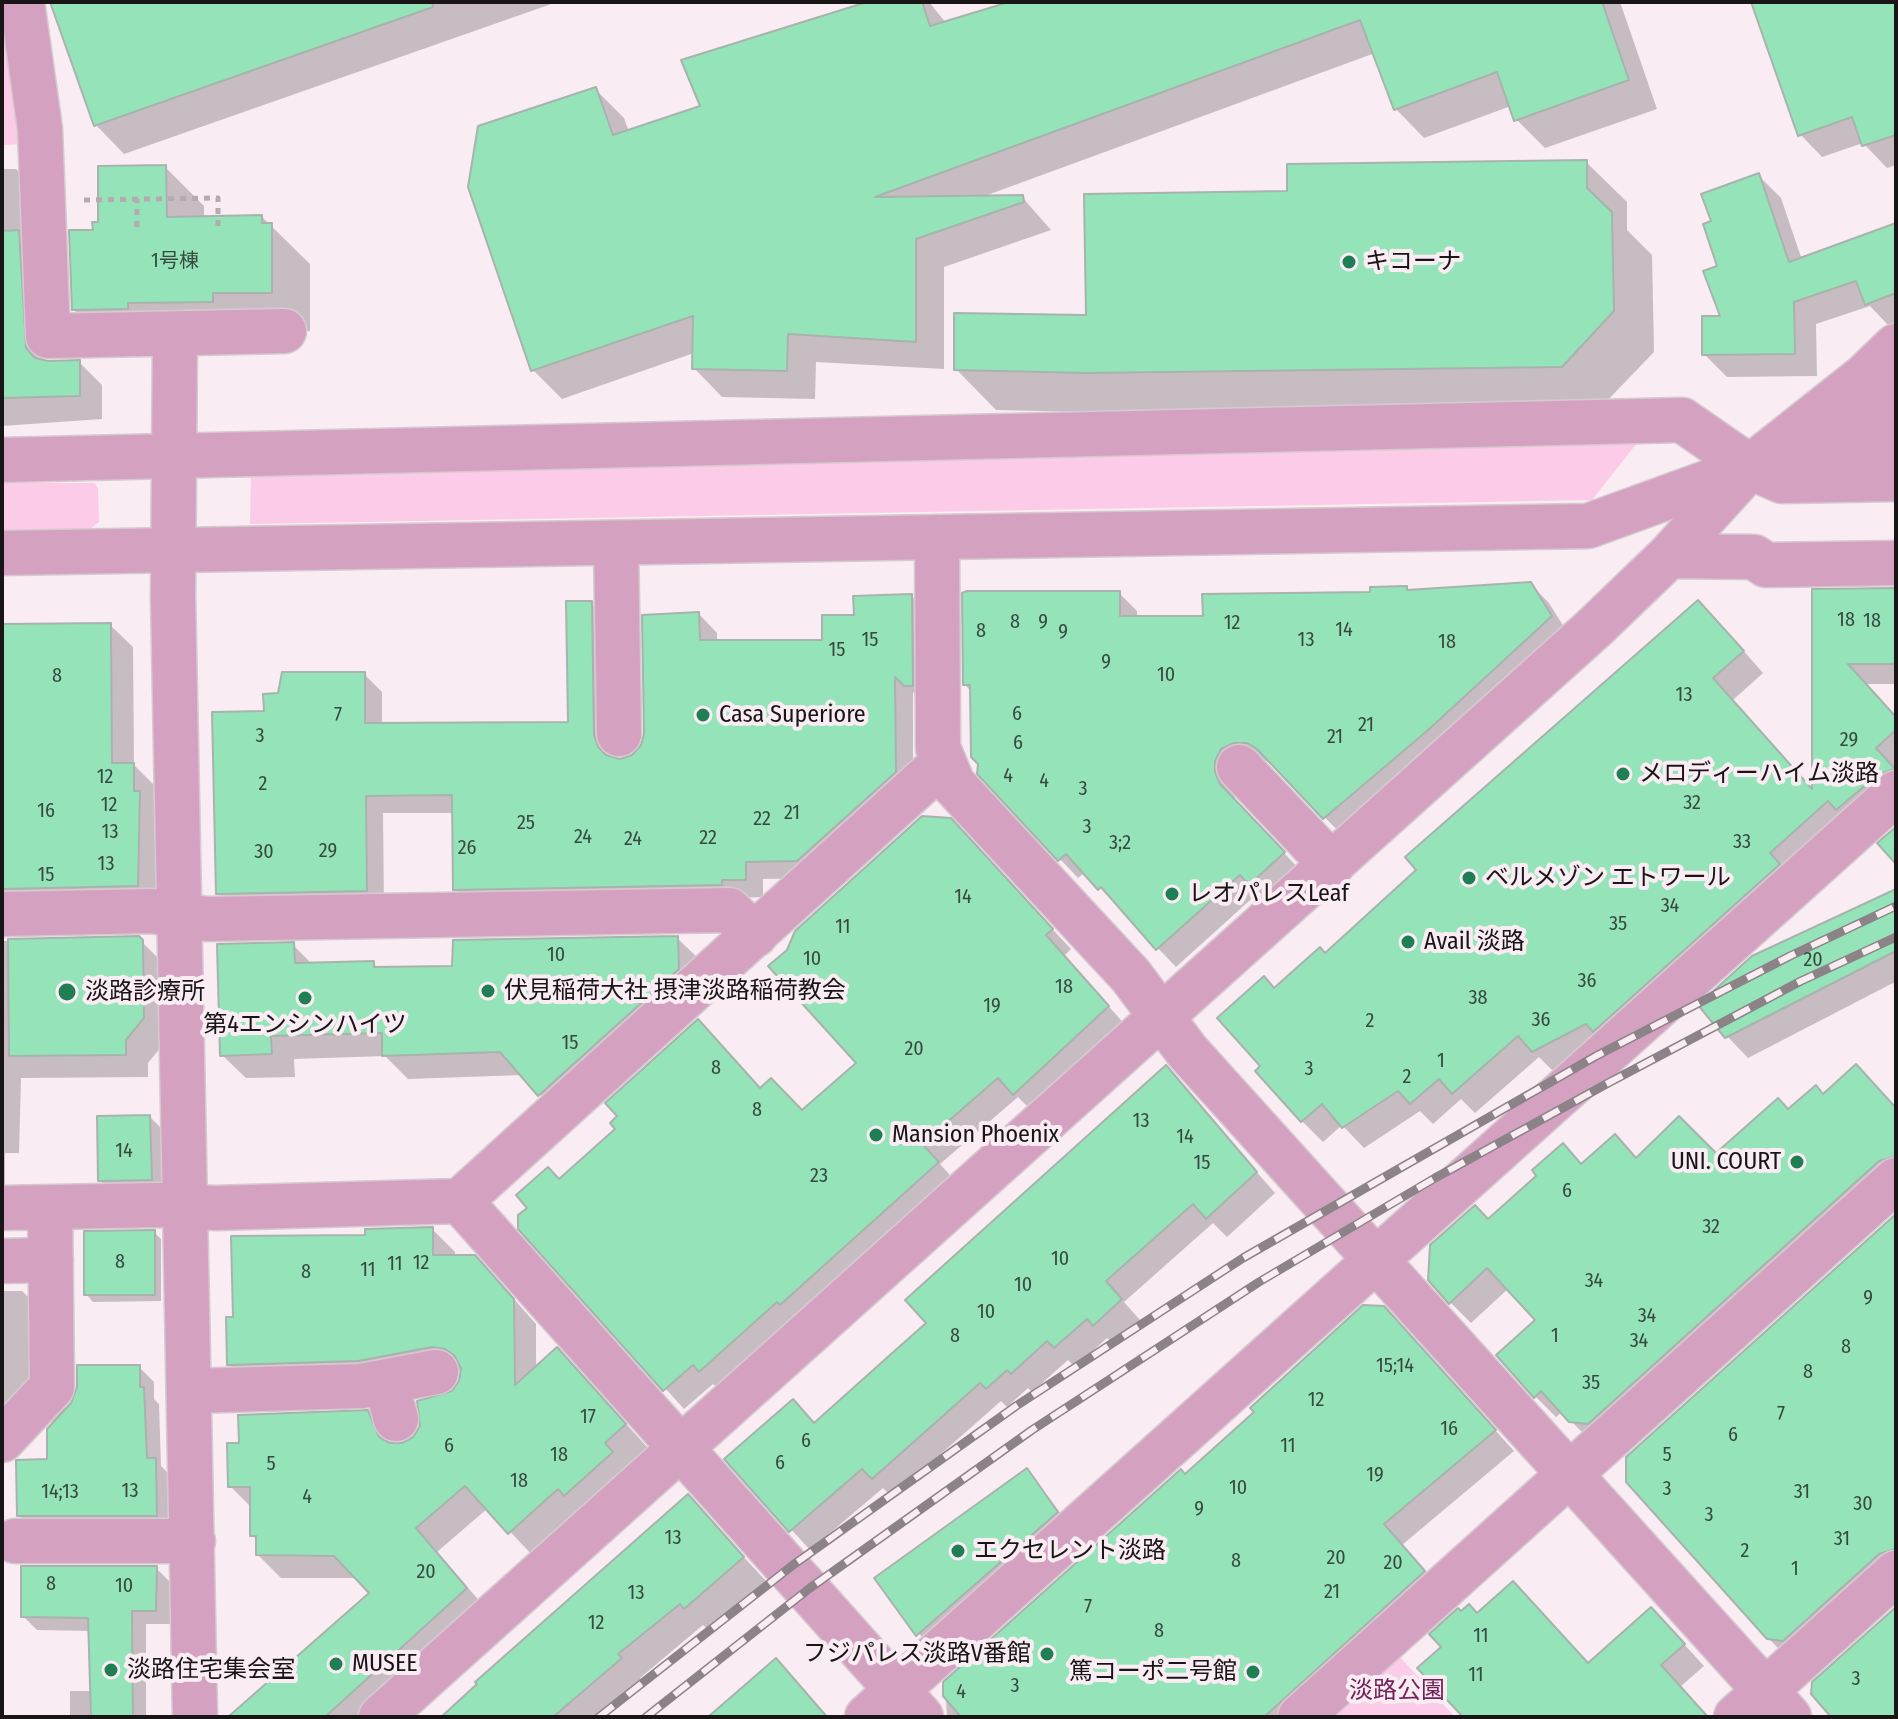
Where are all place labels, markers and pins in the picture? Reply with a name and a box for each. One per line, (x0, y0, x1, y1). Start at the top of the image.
place label: キコーナ (1365, 248, 1461, 276)
marker: キコーナ (1340, 253, 1358, 271)
place label: Casa Superiore (719, 701, 866, 729)
marker: Casa Superiore (694, 706, 712, 724)
place label: メロディーハイム淡路 (1639, 760, 1879, 788)
marker: メロディーハイム淡路 (1614, 765, 1632, 783)
place label: ベルメゾン エトワール (1485, 864, 1731, 892)
marker: ベルメゾン エトワール (1460, 869, 1478, 887)
place label: レオパレスLeaf (1188, 880, 1349, 908)
marker: レオパレスLeaf (1163, 885, 1181, 903)
place label: Avail 淡路 (1424, 928, 1525, 956)
marker: Avail 淡路 (1399, 933, 1417, 951)
place label: 伏見稲荷大社 摂津淡路稲荷教会 (504, 977, 846, 1005)
place label: 淡路診療所 (85, 978, 205, 1006)
marker: 淡路診療所 (56, 981, 78, 1003)
marker: 伏見稲荷大社 摂津淡路稲荷教会 (479, 982, 497, 1000)
marker: 第4エンシンハイツ (296, 989, 314, 1007)
place label: 第4エンシンハイツ (203, 1011, 407, 1039)
place label: Mansion Phoenix (892, 1121, 1059, 1149)
marker: Mansion Phoenix (867, 1126, 885, 1144)
place label: UNI. COURT (1671, 1148, 1781, 1176)
marker: UNI. COURT (1788, 1153, 1806, 1171)
place label: エクセレント淡路 (974, 1537, 1166, 1565)
marker: エクセレント淡路 (949, 1542, 967, 1560)
place label: フジパレス淡路V番館 (803, 1640, 1031, 1668)
marker: フジパレス淡路V番館 (1038, 1645, 1056, 1663)
place label: MUSEE (352, 1650, 417, 1678)
marker: MUSEE (327, 1655, 345, 1673)
place label: 淡路住宅集会室 (127, 1656, 295, 1684)
place label: 篤コーポ二号館 (1069, 1658, 1237, 1686)
marker: 淡路住宅集会室 (102, 1661, 120, 1679)
marker: 篤コーポ二号館 (1244, 1663, 1262, 1681)

